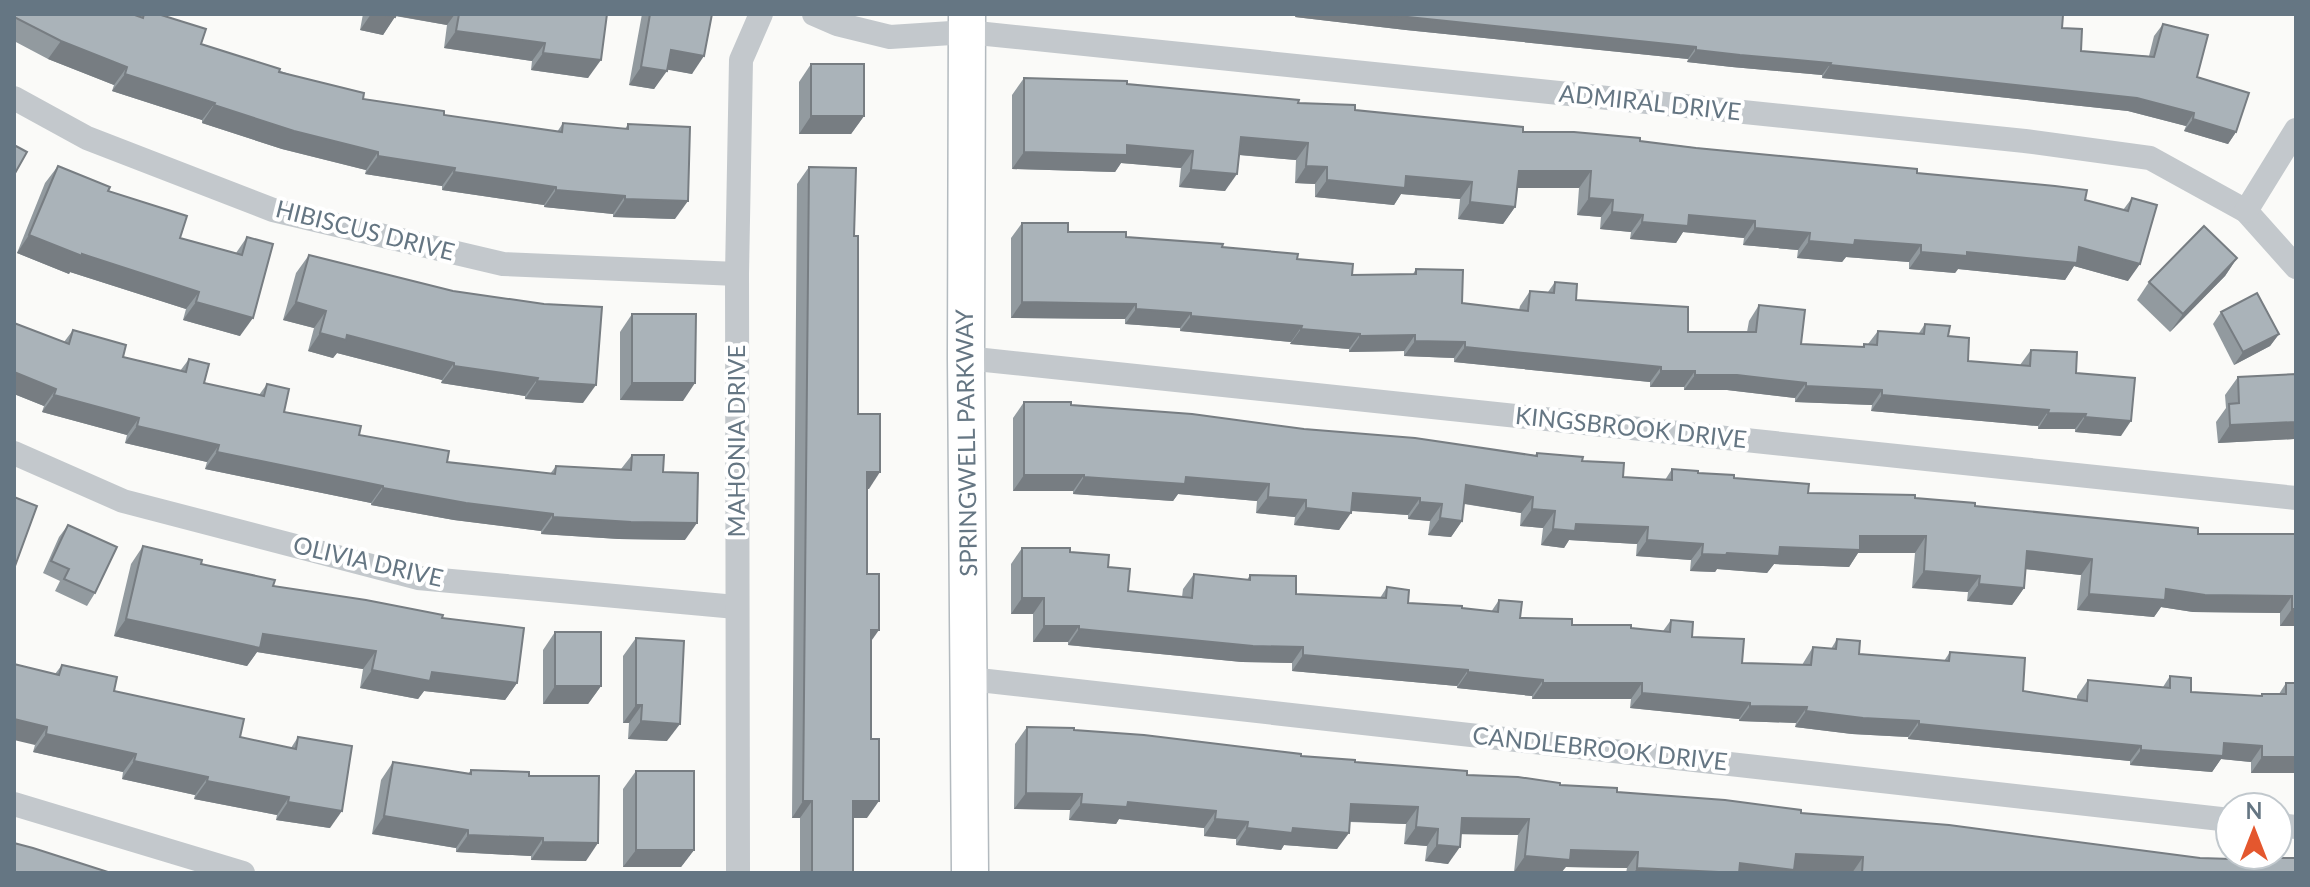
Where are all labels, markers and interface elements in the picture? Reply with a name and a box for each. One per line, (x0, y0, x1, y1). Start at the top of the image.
street label: ADMIRAL DRIVE (1558, 78, 1743, 125)
street label: HIBISCUS DRIVE (273, 193, 458, 266)
street label: SPRINGWELL PARKWAY (949, 309, 982, 577)
street label: MAHONIA DRIVE (721, 345, 750, 537)
street label: KINGSBROOK DRIVE (1514, 400, 1748, 453)
street label: OLIVIA DRIVE (291, 529, 446, 592)
street label: CANDLEBROOK DRIVE (1471, 720, 1729, 775)
north arrow (2214, 791, 2294, 871)
text: N (2246, 797, 2262, 824)

